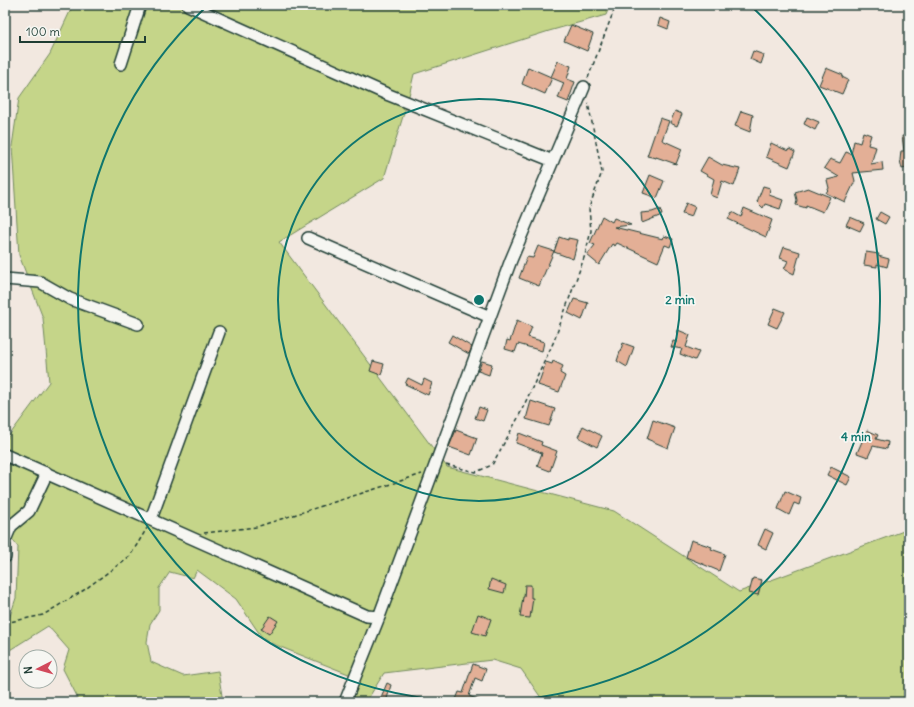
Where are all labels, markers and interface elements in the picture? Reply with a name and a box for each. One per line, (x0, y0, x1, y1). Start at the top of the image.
scale bar (20, 18, 145, 44)
text: 100 m (26, 24, 60, 39)
text: 2 min (665, 292, 695, 307)
centre of rings (472, 293, 486, 307)
text: 4 min (841, 429, 871, 444)
north arrow (18, 649, 58, 689)
text: N (21, 666, 35, 675)

